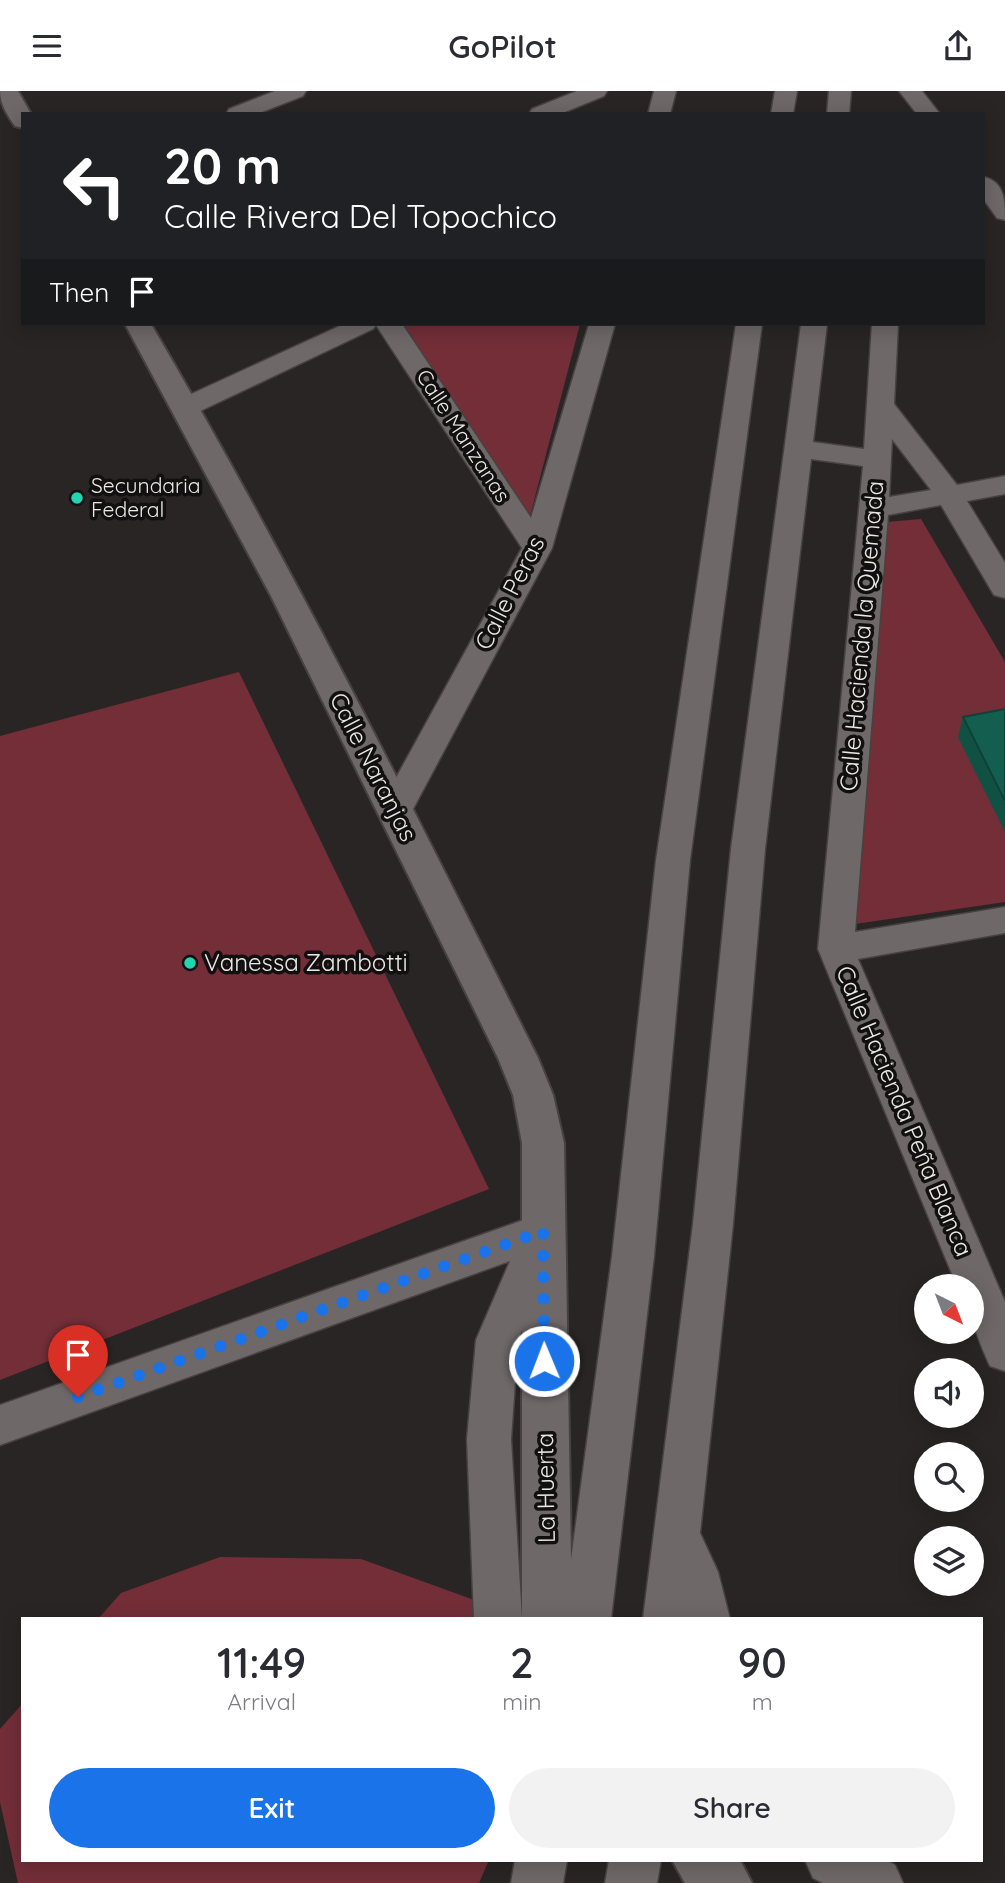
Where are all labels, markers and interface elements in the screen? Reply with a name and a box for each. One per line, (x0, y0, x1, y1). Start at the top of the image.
text: GoPilot (448, 26, 557, 66)
icon: menu (28, 27, 66, 65)
icon: share (939, 27, 977, 65)
text: 20 m (164, 135, 281, 196)
icon: left (49, 140, 140, 231)
text: Calle Rivera Del Topochico (164, 196, 557, 236)
icon: arrive (123, 273, 161, 311)
text: Then (49, 276, 109, 309)
street label: Calle Manzanas (411, 364, 516, 507)
place label: Secundaria Federal (91, 472, 200, 522)
street label: Calle Hacienda la Quemada (832, 479, 890, 792)
marker: Secundaria Federal (69, 490, 85, 506)
street label: Calle Peras (468, 531, 551, 654)
street label: Calle Naranjas (324, 687, 424, 846)
place label: Vanessa Zambotti (204, 947, 408, 977)
marker: Vanessa Zambotti (182, 955, 198, 971)
street label: Calle Hacienda Peña Blanca (830, 961, 980, 1260)
north arrow (914, 1274, 984, 1344)
map controls (914, 1274, 984, 1596)
position arrow (507, 1324, 581, 1398)
pin (48, 1325, 108, 1397)
icon: arrive (59, 1336, 97, 1374)
button: sound (914, 1358, 984, 1428)
street label: La Huerta (529, 1433, 561, 1543)
button: search (914, 1442, 984, 1512)
button: layers (914, 1526, 984, 1596)
text: 11:49 (217, 1636, 306, 1689)
text: 2 (510, 1636, 534, 1689)
text: 90 (738, 1636, 787, 1689)
text: Arrival (227, 1687, 296, 1716)
text: min (502, 1687, 542, 1716)
text: m (752, 1687, 773, 1716)
button: Exit (49, 1768, 495, 1848)
button: Share (509, 1768, 955, 1848)

